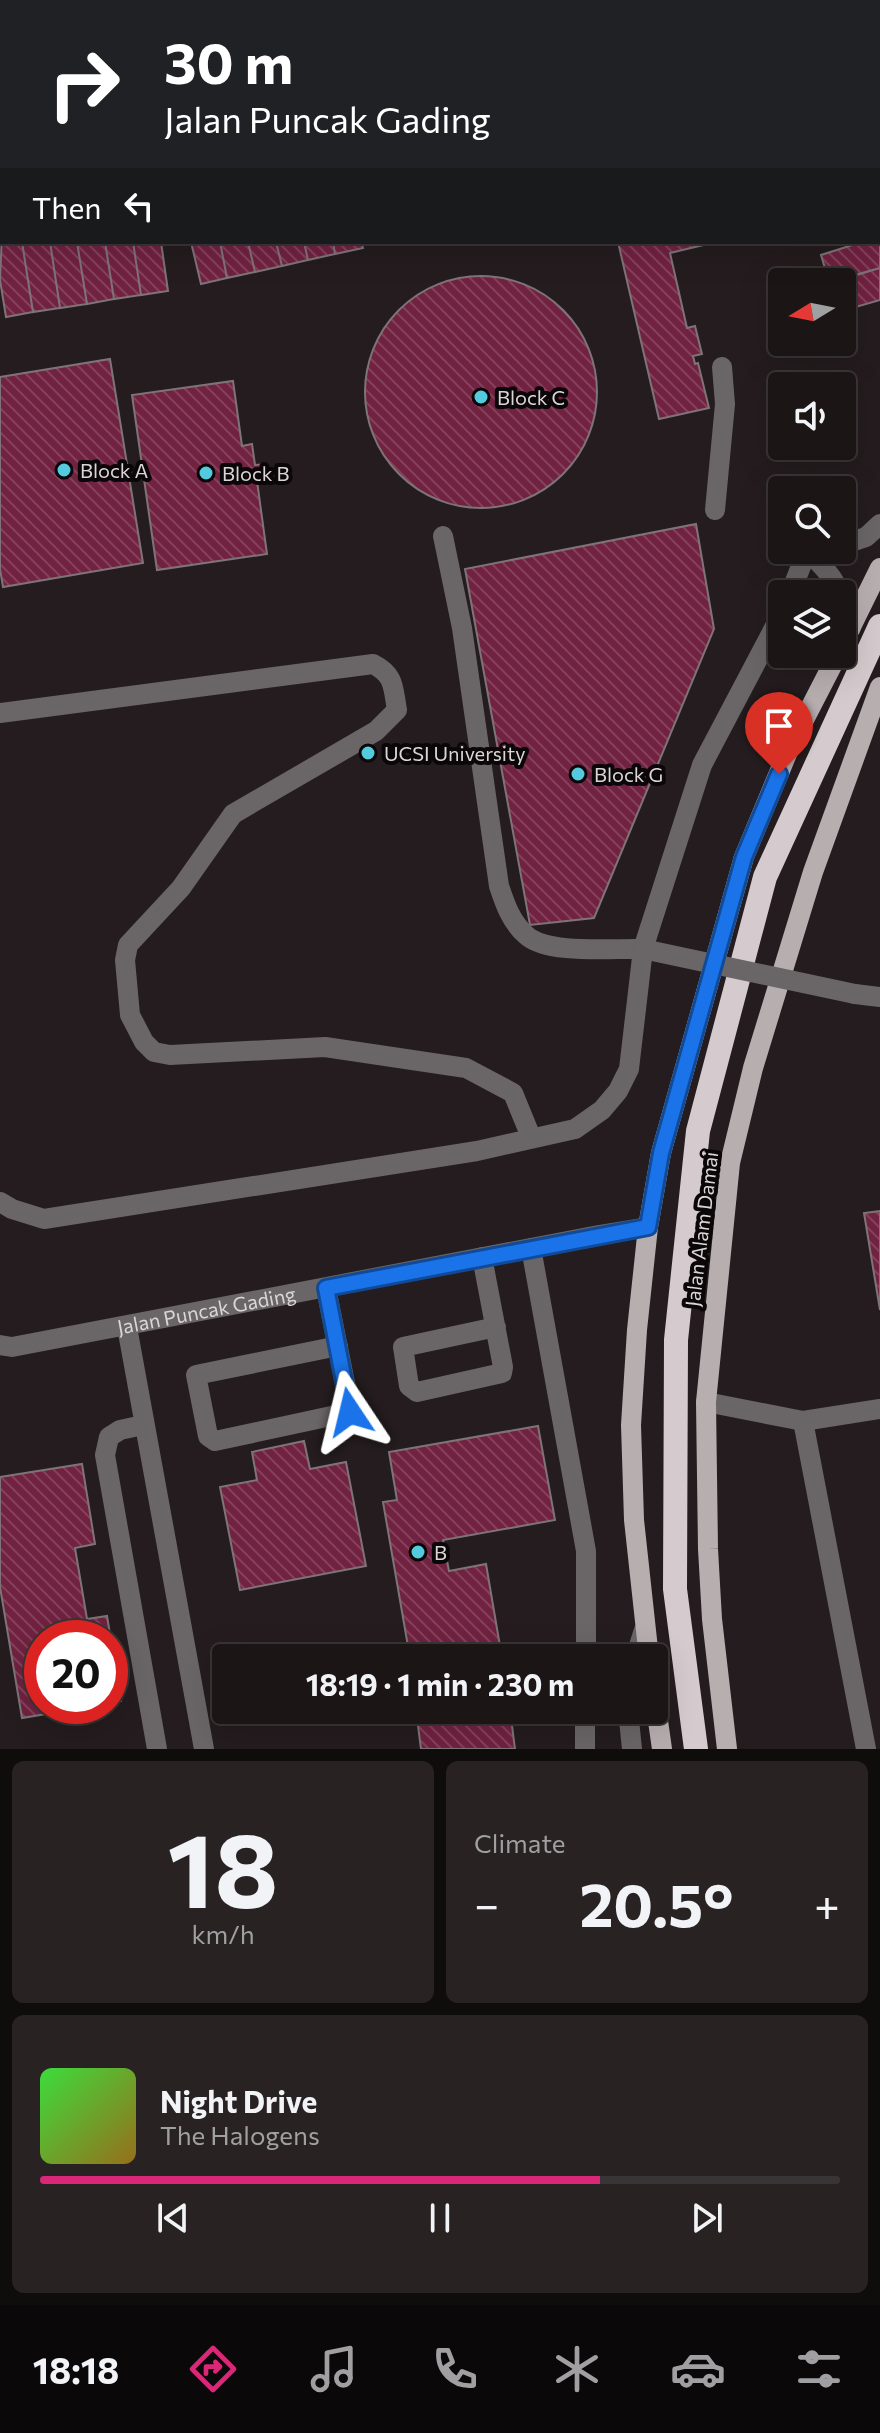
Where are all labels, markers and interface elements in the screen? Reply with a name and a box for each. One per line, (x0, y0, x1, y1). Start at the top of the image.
text: 30 m (164, 27, 293, 96)
icon: right (32, 32, 136, 136)
text: Jalan Puncak Gading (164, 96, 491, 140)
icon: left (117, 184, 161, 228)
text: Then (32, 188, 101, 225)
north arrow (768, 268, 856, 356)
map controls (768, 268, 856, 668)
button: sound (768, 372, 856, 460)
place label: Block C (497, 385, 565, 409)
marker: Block C (472, 388, 490, 406)
place label: Block A (80, 458, 148, 482)
marker: Block A (55, 461, 73, 479)
place label: Block B (222, 461, 289, 485)
marker: Block B (197, 464, 215, 482)
button: search (768, 476, 856, 564)
button: layers (768, 580, 856, 668)
pin (745, 692, 813, 774)
icon: arrive (757, 704, 801, 748)
place label: UCSI University (384, 741, 526, 765)
marker: UCSI University (359, 744, 377, 762)
place label: Block G (594, 762, 663, 786)
marker: Block G (569, 765, 587, 783)
street label: Jalan Alam Damai (680, 1150, 722, 1308)
street label: Jalan Puncak Gading (115, 1281, 298, 1339)
position arrow (308, 1370, 392, 1454)
place label: B (434, 1540, 447, 1564)
marker: B (409, 1543, 427, 1561)
speed limit sign: 20 (24, 1620, 128, 1724)
text: 18:19 · 1 min · 230 m (306, 1665, 574, 1702)
text: 18 (167, 1802, 279, 1929)
text: Climate (474, 1827, 566, 1858)
text: 20.5° (580, 1866, 734, 1939)
text: − (474, 1876, 499, 1930)
text: + (814, 1876, 840, 1930)
text: km/h (191, 1918, 255, 1949)
text: Night Drive (160, 2082, 317, 2119)
text: The Halogens (160, 2119, 320, 2150)
icon: previous (151, 2196, 195, 2240)
icon: pause (418, 2196, 462, 2240)
icon: next (685, 2196, 729, 2240)
icon: directions (185, 2341, 241, 2397)
icon: music (306, 2341, 362, 2397)
icon: phone (427, 2341, 483, 2397)
icon: climate (549, 2341, 605, 2397)
icon: car (670, 2341, 726, 2397)
icon: filters (791, 2341, 847, 2397)
text: 18:18 (33, 2347, 119, 2391)

